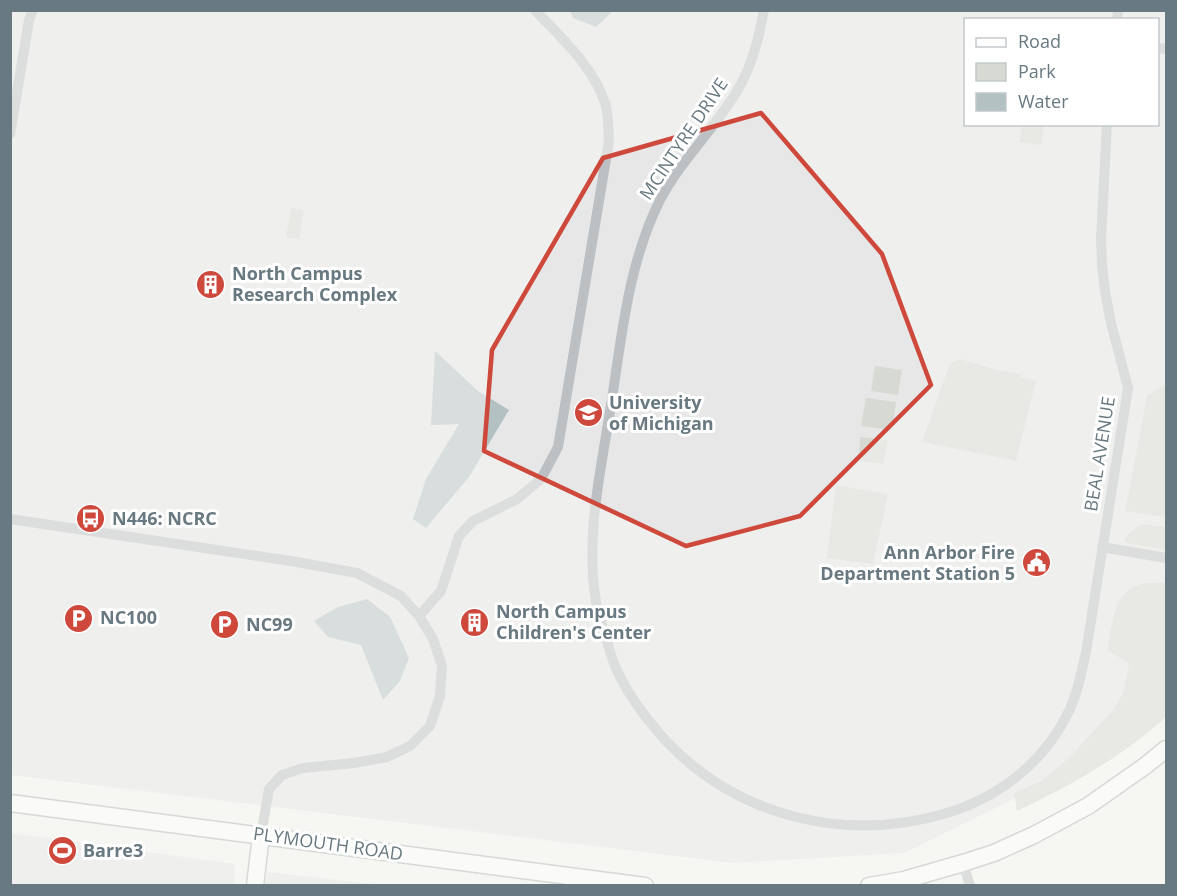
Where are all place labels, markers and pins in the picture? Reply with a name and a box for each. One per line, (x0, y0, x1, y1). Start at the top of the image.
place label: North Campus Research Complex (232, 261, 398, 306)
building icon: North Campus Research Complex (195, 268, 227, 300)
place label: University of Michigan (609, 390, 714, 435)
school or university icon: University of Michigan (572, 397, 604, 429)
bus stop icon: N446: NCRC (75, 503, 107, 535)
place label: N446: NCRC (112, 506, 217, 530)
place label: Ann Arbor Fire Department Station 5 (820, 540, 1015, 585)
public building icon: Ann Arbor Fire Department Station 5 (1020, 547, 1052, 579)
place label: North Campus Children's Center (496, 599, 651, 644)
parking icon: NC100 (63, 602, 95, 634)
place label: NC100 (100, 605, 157, 629)
building icon: North Campus Children's Center (459, 606, 491, 638)
parking icon: NC99 (209, 609, 241, 641)
place label: NC99 (246, 612, 293, 636)
sports icon: Barre3 (46, 835, 78, 867)
place label: Barre3 (83, 838, 143, 862)

